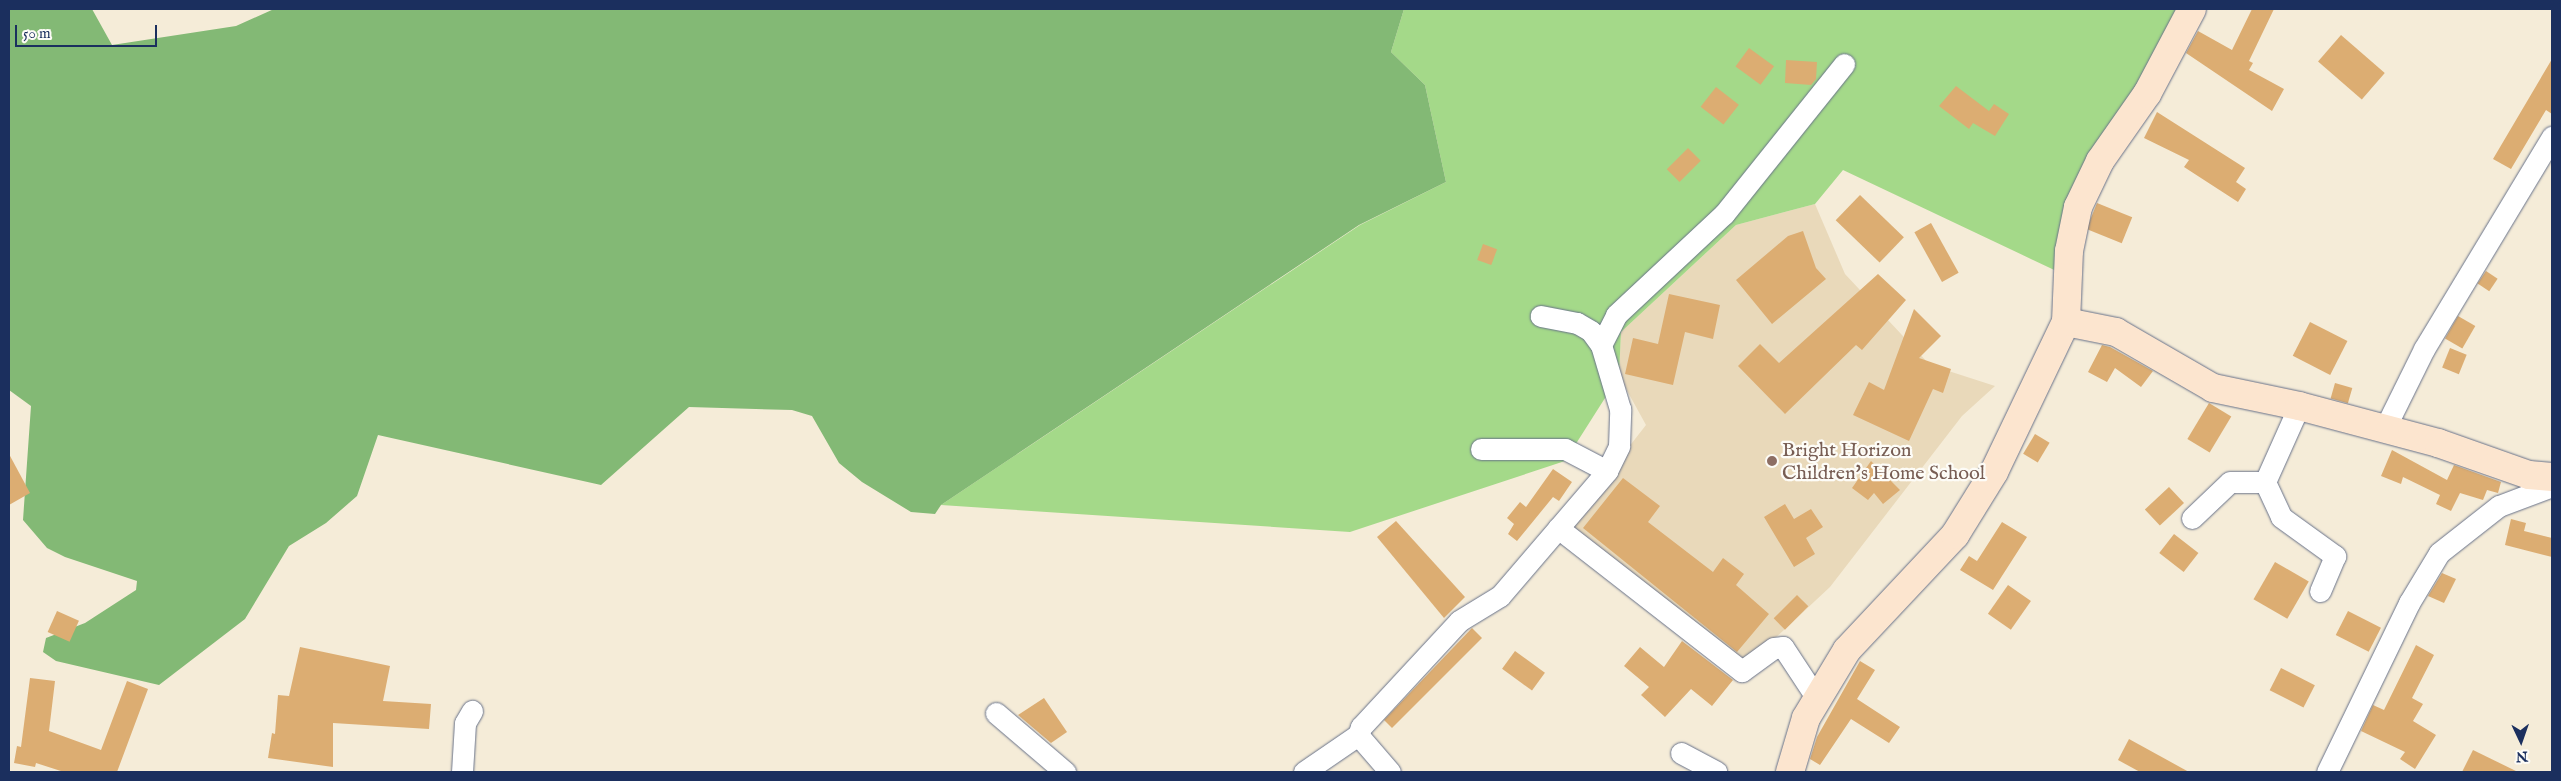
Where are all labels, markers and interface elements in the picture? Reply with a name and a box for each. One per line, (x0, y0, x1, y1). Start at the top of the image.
scale bar (18, 15, 160, 47)
text: 50 m (23, 24, 51, 43)
place label: Bright Horizon Children's Home School (1782, 438, 1985, 485)
marker: Bright Horizon Children's Home School (1766, 455, 1778, 467)
north arrow (2496, 716, 2546, 766)
text: N (2515, 747, 2528, 765)

